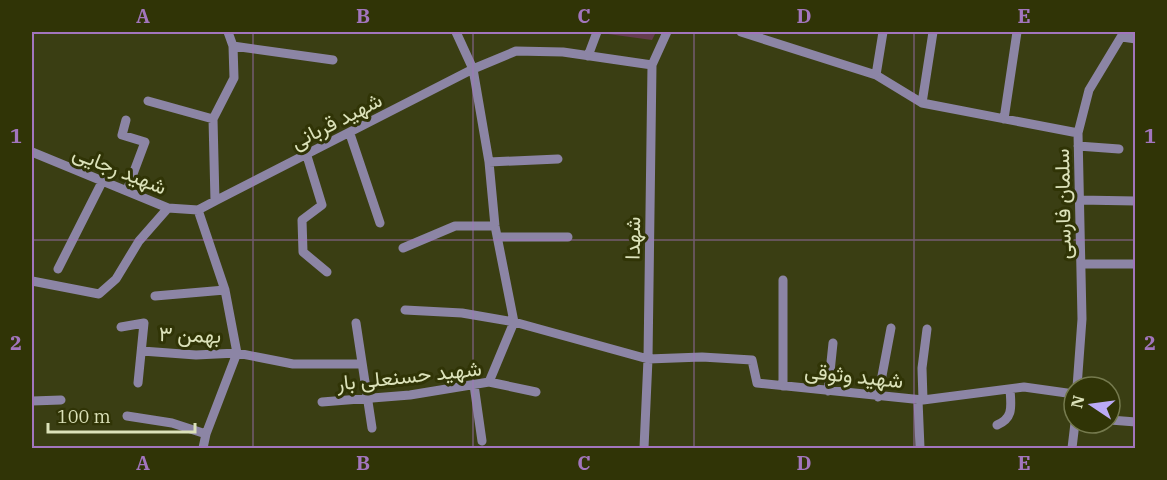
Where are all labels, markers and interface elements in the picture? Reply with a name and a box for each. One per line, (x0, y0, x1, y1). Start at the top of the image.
text: A (136, 2, 150, 29)
text: B (356, 2, 370, 29)
text: C (577, 2, 591, 29)
text: D (796, 2, 812, 29)
text: E (1017, 2, 1031, 29)
street label: شهید قربانی (285, 85, 387, 155)
text: 1 (10, 122, 22, 149)
text: 1 (1144, 122, 1156, 149)
street label: شهید رجایی (69, 138, 171, 200)
street label: سلمان فارسی (1047, 148, 1077, 260)
street label: شهدا (618, 216, 646, 260)
street label: بهمن ۳ (158, 319, 222, 349)
text: 2 (10, 329, 22, 356)
text: 2 (1144, 329, 1156, 356)
street label: شهید حسنعلی بار (334, 353, 483, 397)
street label: شهید وثوقی (803, 356, 905, 394)
north arrow (1062, 375, 1122, 435)
text: N (1066, 393, 1089, 410)
scale bar (48, 396, 195, 434)
text: 100 m (57, 405, 111, 428)
text: A (136, 449, 150, 476)
text: B (356, 449, 370, 476)
text: C (577, 449, 591, 476)
text: D (796, 449, 812, 476)
text: E (1017, 449, 1031, 476)

